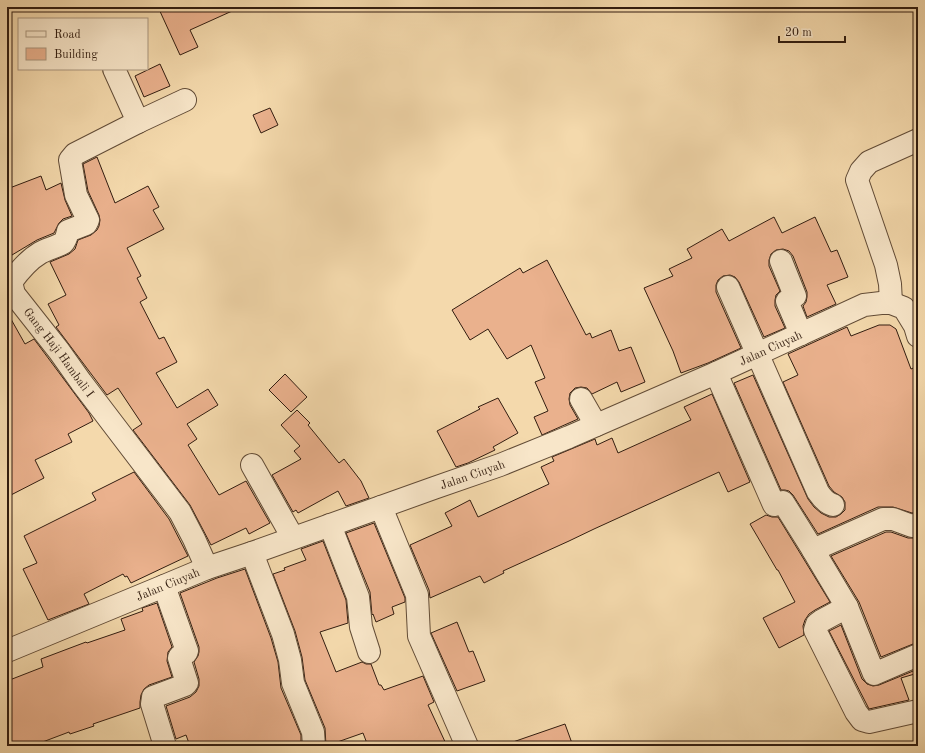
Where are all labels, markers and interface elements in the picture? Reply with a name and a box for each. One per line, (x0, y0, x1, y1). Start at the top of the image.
legend (18, 18, 148, 70)
scale bar (779, 18, 845, 44)
text: 20 m (785, 27, 812, 39)
text: Road (54, 29, 81, 41)
text: Building (54, 49, 98, 61)
street label: Gang Haji Hambali I (21, 306, 96, 400)
street label: Jalan Ciuyah (738, 329, 805, 368)
street label: Jalan Ciuyah (439, 458, 507, 492)
street label: Jalan Ciuyah (135, 567, 202, 604)

